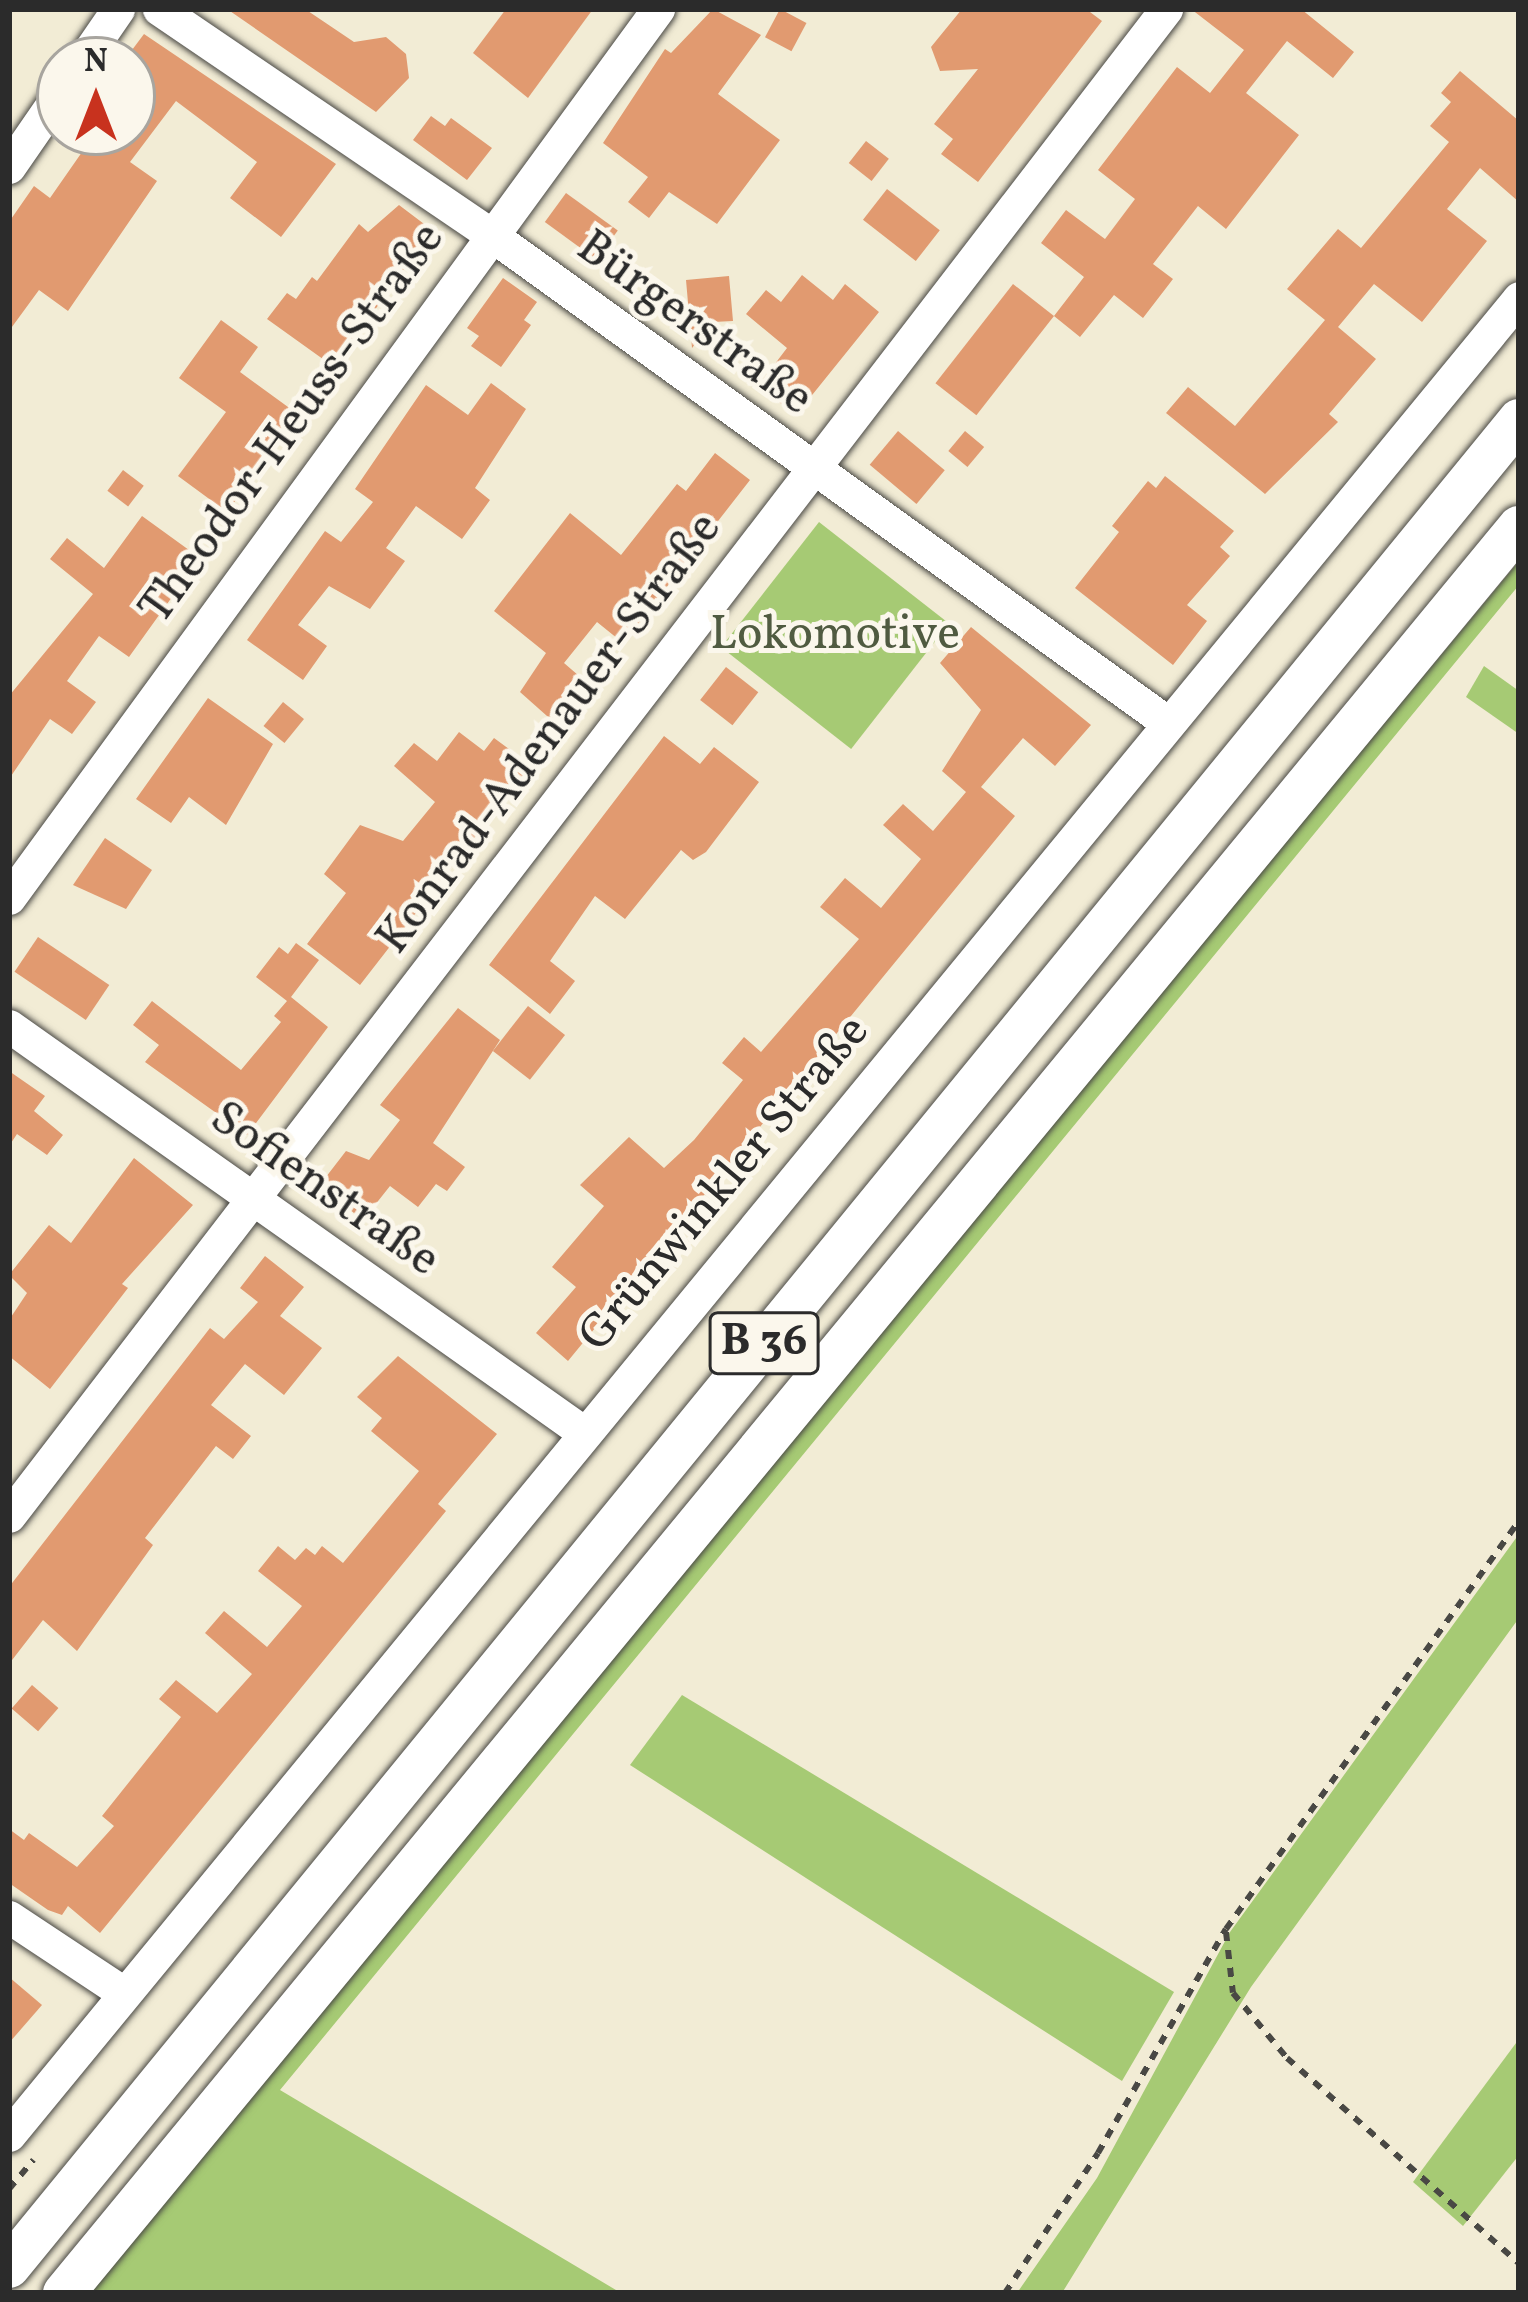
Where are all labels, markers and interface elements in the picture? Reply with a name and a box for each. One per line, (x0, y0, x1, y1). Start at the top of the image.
north arrow (36, 36, 156, 156)
text: N (84, 40, 108, 86)
street label: Theodor-Heuss-Straße (128, 212, 458, 636)
street label: Bürgerstraße (565, 219, 823, 429)
street label: Konrad-Adenauer-Straße (365, 502, 735, 966)
park label: Lokomotive (710, 607, 960, 665)
street label: Grünwinkler Straße (568, 1004, 882, 1364)
street label: Sofienstraße (198, 1090, 450, 1290)
road number: B 36 (707, 1304, 821, 1382)

